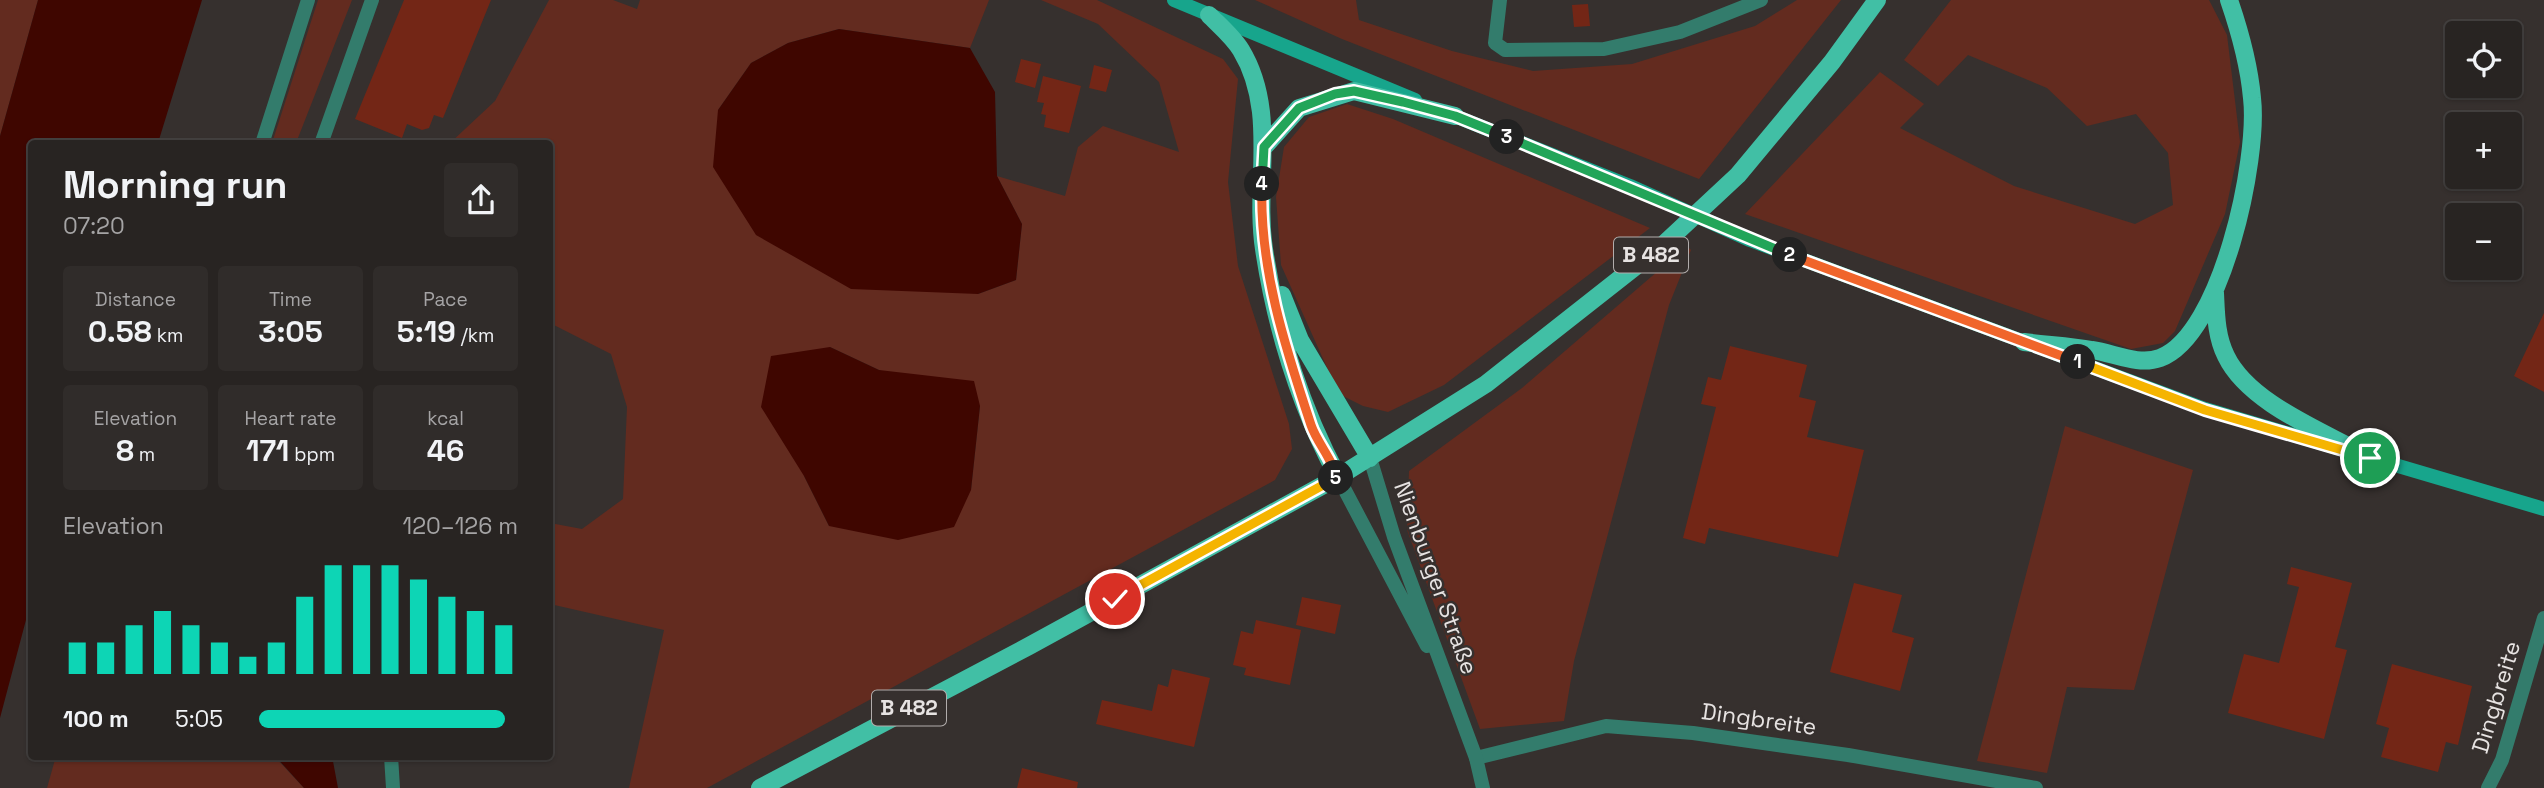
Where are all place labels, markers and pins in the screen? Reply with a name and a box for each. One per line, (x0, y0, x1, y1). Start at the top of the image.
pin: 3 (1490, 120, 1524, 154)
pin: 4 (1244, 166, 1280, 202)
pin: 2 (1772, 238, 1808, 272)
pin: 1 (2060, 344, 2096, 380)
pin (2340, 428, 2400, 488)
pin: 5 (1318, 461, 1354, 496)
pin (1085, 569, 1145, 629)

